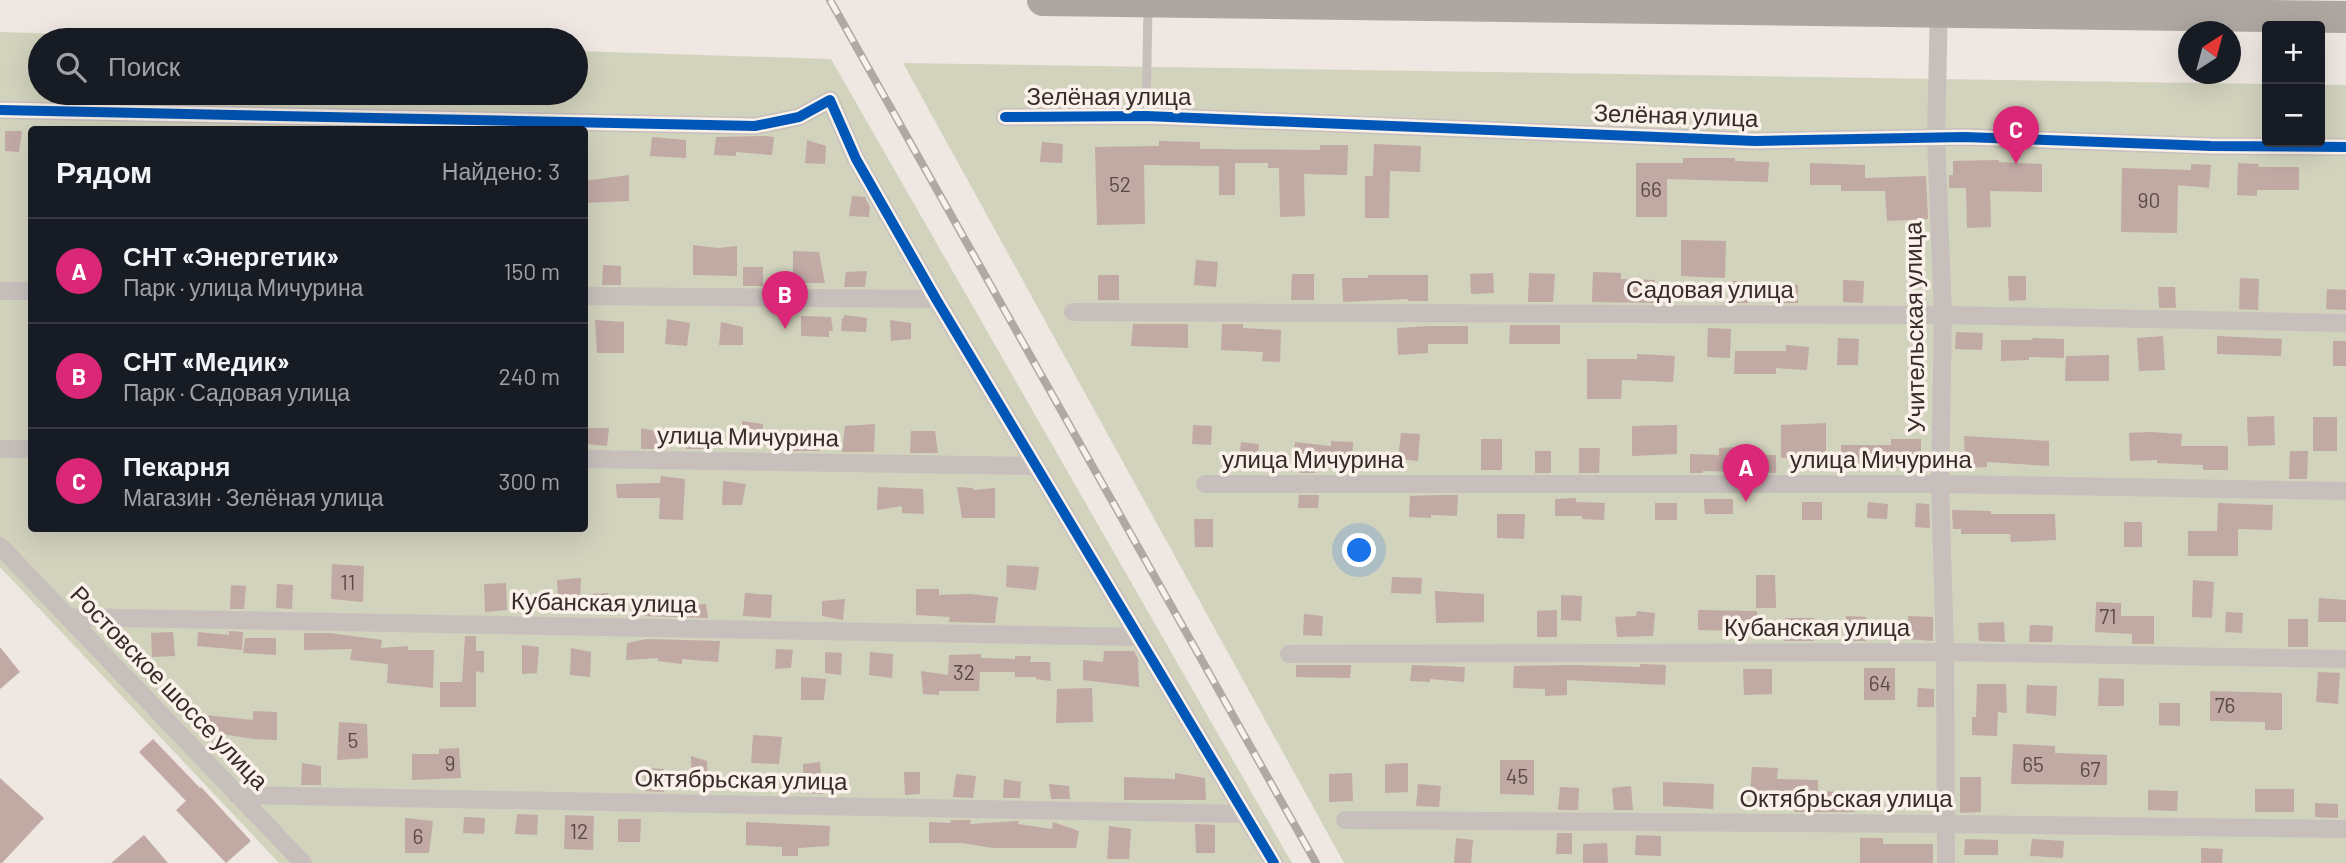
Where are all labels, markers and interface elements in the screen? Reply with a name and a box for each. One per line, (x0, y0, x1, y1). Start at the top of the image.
north arrow (2178, 21, 2241, 84)
map controls (2262, 21, 2325, 147)
button: + (2262, 21, 2325, 84)
search box (28, 28, 588, 105)
icon: search (52, 48, 90, 86)
text: Поиск (108, 50, 180, 81)
street label: Зелёная улица (1027, 81, 1192, 110)
button: − (2262, 84, 2325, 147)
street label: Зелёная улица (1593, 97, 1760, 132)
pin: C (1993, 106, 2039, 164)
text: Рядом (56, 153, 152, 189)
text: Найдено: 3 (442, 157, 560, 185)
house number: 52 (1109, 171, 1131, 196)
house number: 66 (1640, 176, 1662, 201)
house number: 90 (2138, 187, 2160, 212)
street label: Учительская улица (1897, 221, 1930, 433)
text: СНТ «Энергетик» (123, 240, 339, 271)
text: A (71, 257, 87, 285)
text: 150 m (504, 257, 560, 285)
pin: B (762, 271, 808, 329)
text: Парк · улица Мичурина (123, 273, 363, 301)
street label: Садовая улица (1626, 274, 1795, 303)
text: СНТ «Медик» (123, 345, 290, 376)
text: B (72, 362, 86, 390)
text: 240 m (498, 362, 560, 390)
text: Парк · Садовая улица (123, 378, 350, 406)
street label: улица Мичурина (657, 419, 840, 452)
street label: улица Мичурина (1222, 444, 1405, 473)
pin: A (1723, 444, 1769, 502)
street label: улица Мичурина (1790, 444, 1973, 473)
text: Пекарня (123, 450, 230, 481)
text: C (72, 467, 86, 495)
text: 300 m (499, 467, 560, 495)
text: Магазин · Зелёная улица (123, 483, 384, 511)
your location (1342, 533, 1376, 567)
house number: 11 (341, 569, 355, 594)
street label: Ростовское шоссе улица (65, 579, 275, 795)
street label: Кубанская улица (511, 585, 698, 618)
house number: 71 (2099, 603, 2117, 628)
street label: Кубанская улица (1724, 612, 1911, 641)
house number: 32 (953, 659, 975, 684)
house number: 64 (1869, 670, 1891, 695)
house number: 76 (2215, 692, 2235, 717)
house number: 5 (348, 727, 358, 752)
house number: 9 (445, 750, 455, 775)
house number: 65 (2022, 751, 2044, 776)
house number: 67 (2080, 756, 2100, 781)
street label: Октябрьская улица (634, 762, 849, 795)
house number: 45 (1506, 763, 1528, 788)
street label: Октябрьская улица (1739, 783, 1953, 812)
house number: 12 (570, 818, 588, 843)
house number: 6 (413, 823, 423, 848)

